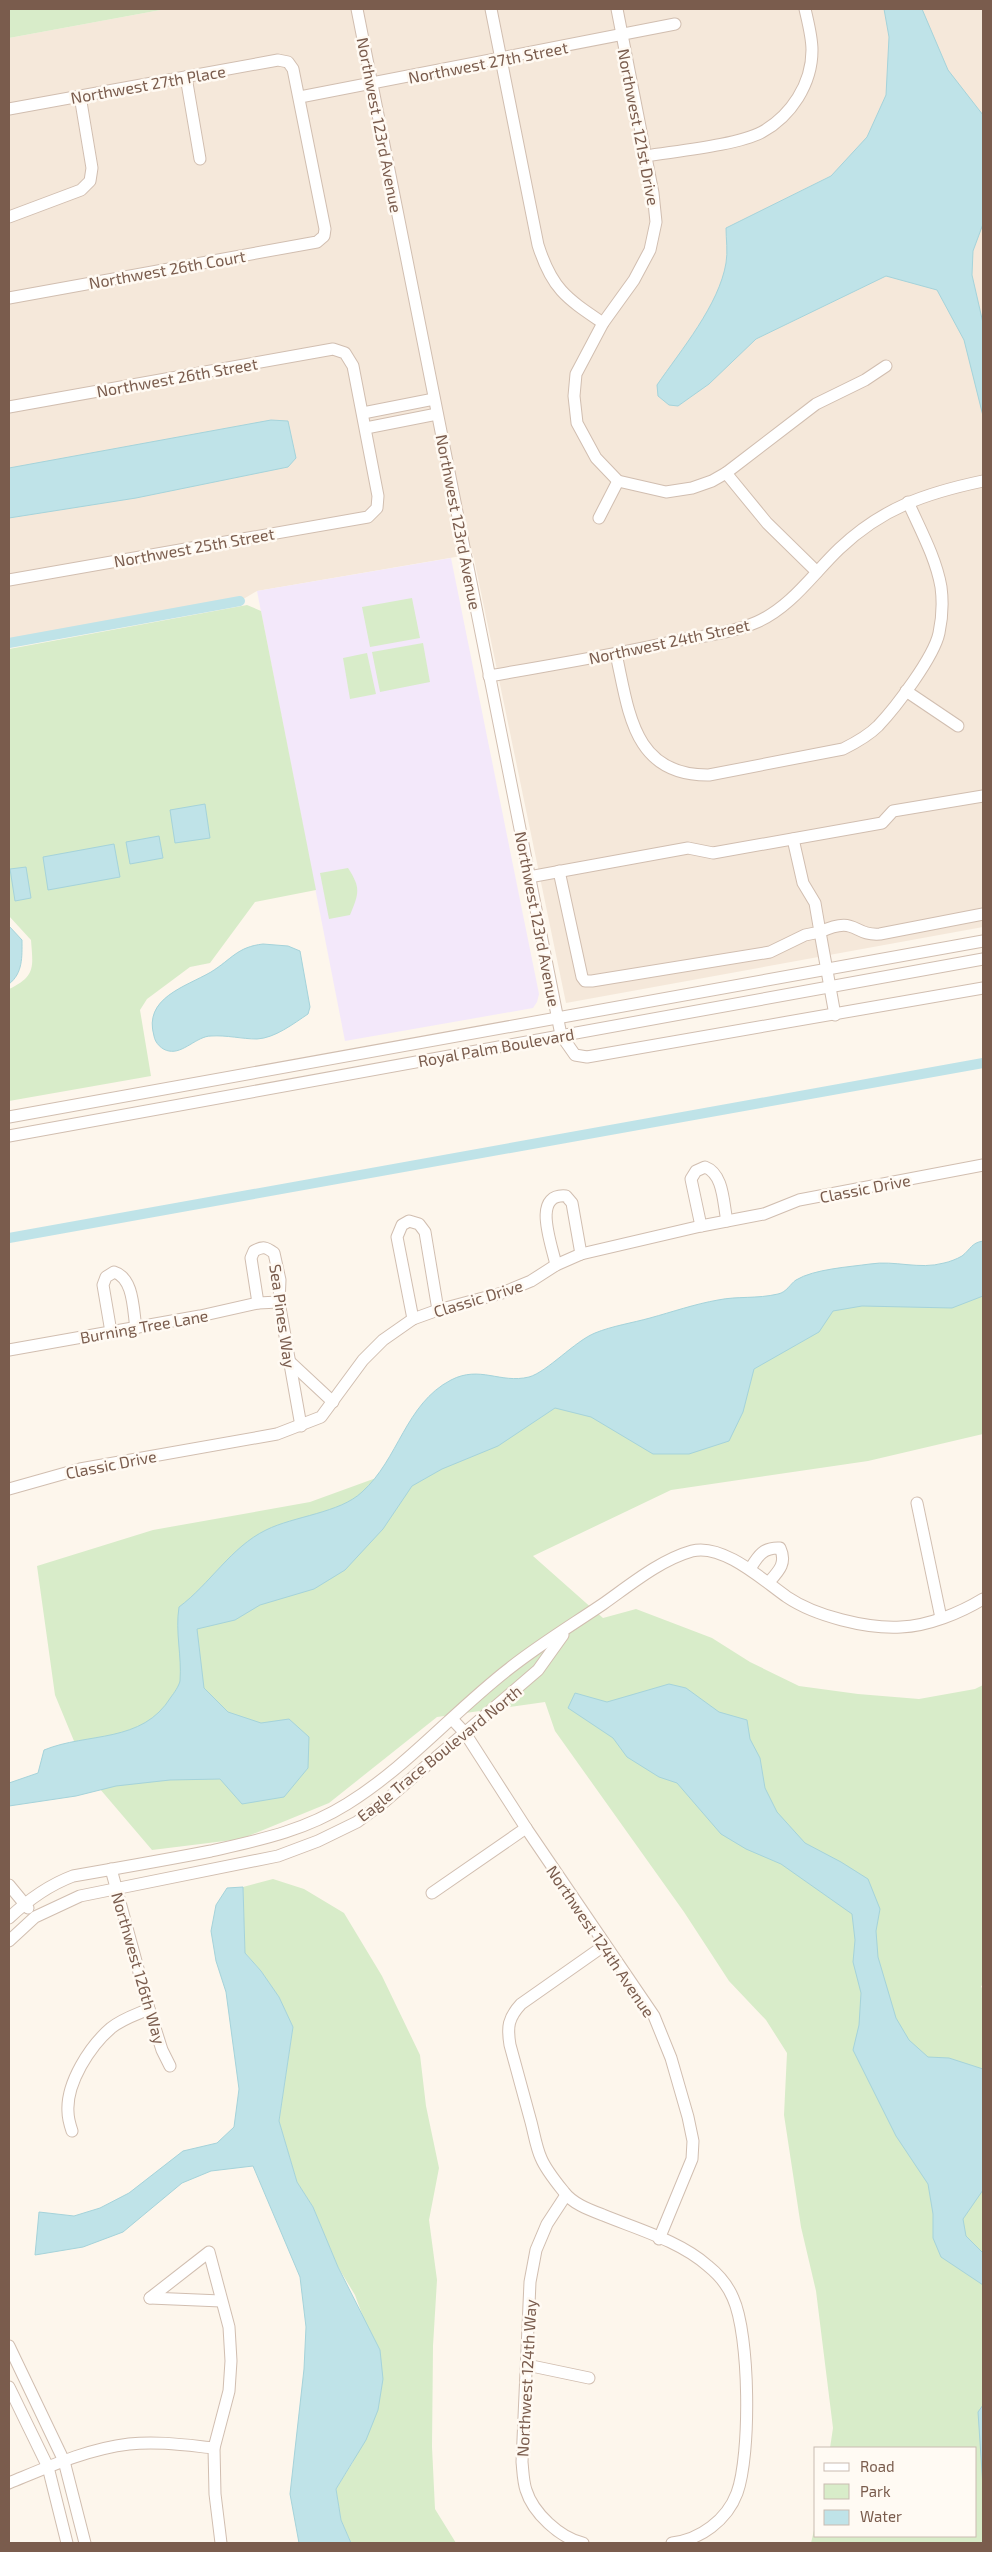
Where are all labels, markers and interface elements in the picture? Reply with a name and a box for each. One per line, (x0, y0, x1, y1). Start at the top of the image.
street label: Northwest 123rd Avenue (354, 36, 406, 214)
street label: Northwest 27th Street (407, 37, 569, 87)
street label: Northwest 121st Drive (614, 47, 664, 207)
street label: Northwest 27th Place (69, 61, 227, 107)
street label: Northwest 26th Court (87, 246, 247, 292)
street label: Northwest 26th Street (95, 353, 259, 401)
street label: Northwest 123rd Avenue (433, 433, 485, 611)
street label: Northwest 25th Street (112, 524, 276, 570)
street label: Northwest 24th Street (587, 615, 751, 667)
street label: Northwest 123rd Avenue (512, 830, 564, 1008)
street label: Royal Palm Boulevard (416, 1024, 576, 1070)
street label: Classic Drive (818, 1170, 912, 1206)
street label: Sea Pines Way (266, 1263, 300, 1370)
street label: Classic Drive (431, 1275, 525, 1321)
street label: Burning Tree Lane (78, 1305, 210, 1347)
street label: Classic Drive (64, 1446, 158, 1482)
street label: Eagle Trace Boulevard North (353, 1681, 525, 1825)
street label: Northwest 124th Avenue (543, 1861, 659, 2021)
street label: Northwest 126th Way (108, 1890, 170, 2047)
street label: Northwest 124th Way (512, 2298, 540, 2457)
legend (814, 2447, 977, 2537)
text: Road (860, 2457, 895, 2475)
text: Park (860, 2482, 891, 2500)
text: Water (860, 2507, 902, 2525)

